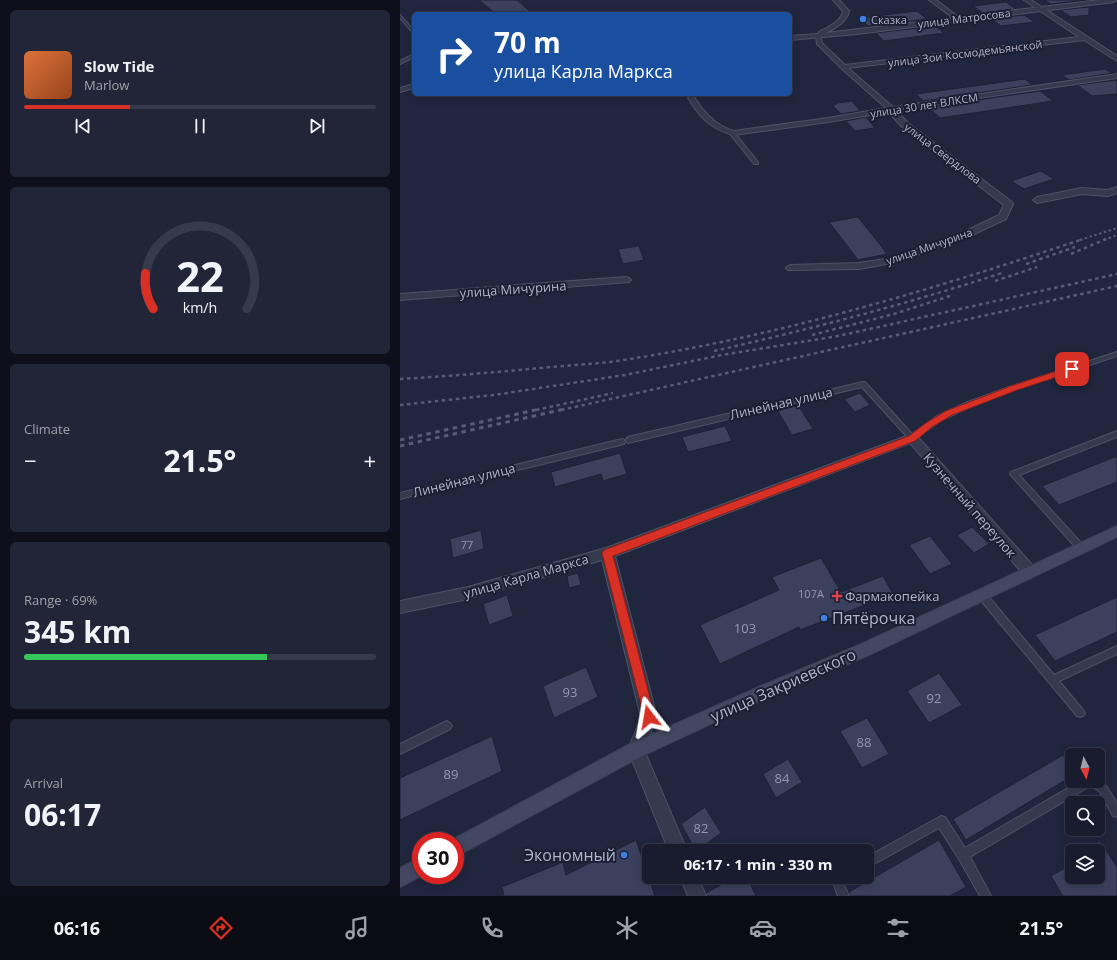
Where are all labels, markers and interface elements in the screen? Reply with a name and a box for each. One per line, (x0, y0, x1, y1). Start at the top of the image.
street label: улица Матросова (917, 5, 1011, 31)
place label: Сказка (871, 12, 907, 27)
marker: Сказка (858, 14, 868, 24)
text: 70 m (494, 23, 561, 61)
icon: right (428, 28, 480, 80)
street label: улица Зои Космодемьянской (887, 36, 1043, 70)
text: Slow Tide (84, 56, 154, 76)
text: улица Карла Маркса (494, 59, 673, 83)
text: Marlow (84, 76, 129, 94)
street label: улица 30 лет ВЛКСМ (869, 89, 979, 121)
icon: previous (72, 115, 94, 137)
icon: pause (189, 115, 211, 137)
icon: next (306, 115, 328, 137)
street label: улица Свердлова (902, 119, 984, 187)
street label: улица Мичурина (884, 224, 974, 268)
text: 22 (176, 248, 224, 304)
street label: улица Мичурина (459, 276, 567, 302)
text: km/h (183, 297, 217, 316)
pin (1055, 352, 1089, 386)
icon: arrive (1061, 358, 1083, 380)
street label: Линейная улица (728, 382, 834, 424)
text: Climate (24, 420, 70, 438)
text: 21.5° (164, 440, 236, 481)
text: − (24, 445, 37, 475)
text: + (363, 445, 376, 475)
street label: Кузнечный переулок (920, 449, 1021, 561)
street label: Линейная улица (411, 459, 517, 501)
house number: 77 (461, 537, 473, 552)
street label: улица Карла Маркса (461, 550, 591, 602)
house number: 107А (798, 586, 824, 601)
place label: Фармакопейка (845, 587, 939, 605)
text: Range · 69% (24, 591, 97, 609)
marker: Фармакопейка (832, 591, 842, 601)
place label: Пятёрочка (832, 607, 915, 629)
text: 345 km (24, 611, 131, 652)
marker: Пятёрочка (819, 613, 829, 623)
house number: 103 (734, 619, 756, 637)
street label: улица Закриевского (707, 643, 859, 727)
house number: 93 (563, 683, 577, 701)
house number: 92 (927, 689, 941, 707)
position arrow (628, 696, 670, 738)
house number: 88 (857, 733, 871, 751)
north arrow (1065, 748, 1105, 788)
map controls (1065, 748, 1105, 884)
house number: 89 (444, 765, 458, 783)
house number: 84 (775, 769, 790, 787)
text: Arrival (24, 774, 63, 792)
text: 06:17 (24, 794, 101, 835)
button: search (1065, 796, 1105, 836)
house number: 82 (694, 819, 708, 837)
speed limit sign: 30 (412, 832, 464, 884)
place label: Экономный (524, 844, 616, 866)
button: layers (1065, 844, 1105, 884)
marker: Экономный (619, 850, 629, 860)
text: 06:17 · 1 min · 330 m (684, 854, 832, 874)
icon: directions (207, 914, 235, 942)
icon: music (343, 914, 371, 942)
icon: phone (478, 914, 506, 942)
icon: climate (613, 914, 641, 942)
icon: car (749, 914, 777, 942)
icon: filters (884, 914, 912, 942)
text: 06:16 (54, 916, 100, 940)
text: 21.5° (1020, 916, 1063, 940)

